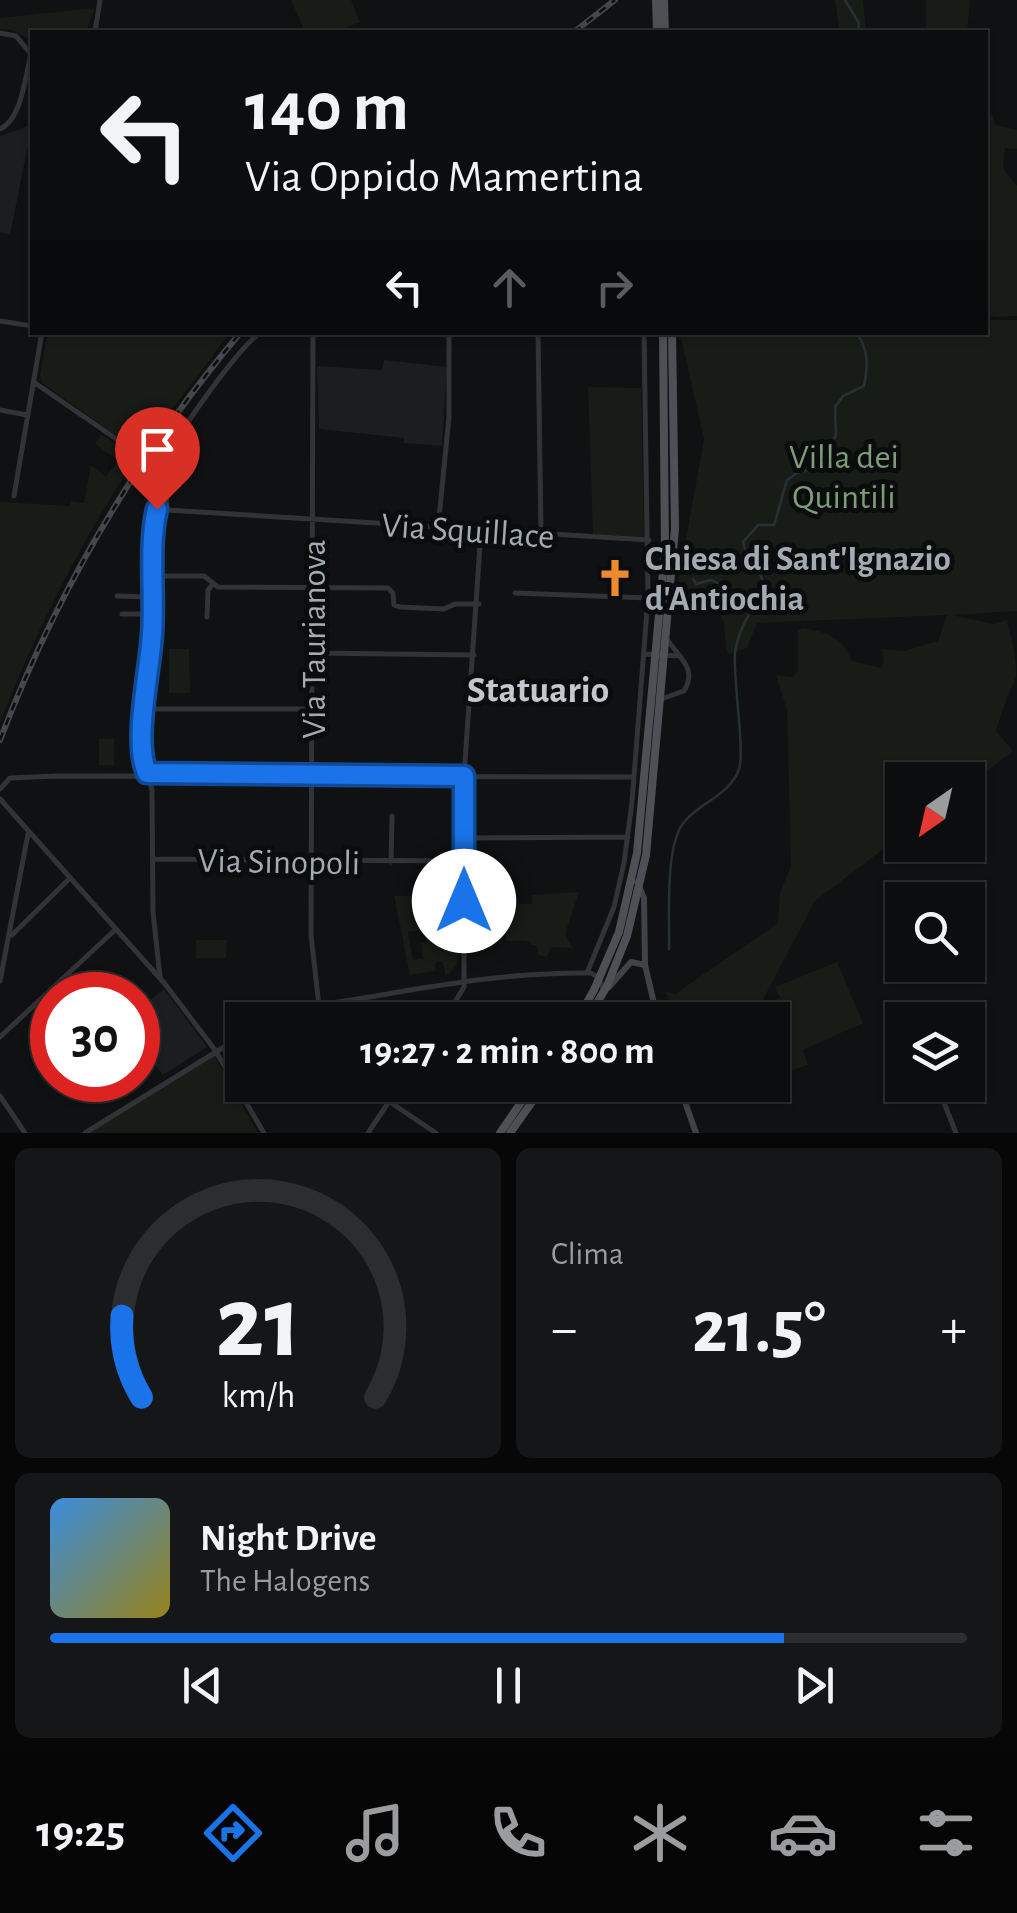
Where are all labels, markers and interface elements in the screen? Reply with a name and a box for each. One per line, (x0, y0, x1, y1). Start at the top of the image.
icon: left (80, 70, 210, 200)
text: 140 m (245, 73, 409, 143)
text: Via Oppido Mamertina (245, 155, 644, 200)
icon: left (377, 260, 432, 315)
icon: ahead (482, 260, 537, 315)
icon: right (587, 260, 642, 315)
pin (115, 407, 200, 510)
icon: arrive (130, 422, 185, 477)
park label: Villa dei Quintili (789, 440, 899, 515)
street label: Via Squillace (380, 508, 555, 555)
street label: Via Taurianova (297, 539, 332, 739)
place label: Chiesa di Sant'Ignazio d'Antiochia (645, 542, 951, 617)
church icon: Chiesa di Sant'Ignazio d'Antiochia (594, 557, 636, 599)
district label: Statuario (467, 672, 609, 710)
north arrow (885, 762, 985, 862)
map controls (885, 762, 985, 1102)
street label: Via Sinopoli (197, 844, 361, 881)
position arrow (412, 849, 516, 953)
button: search (885, 882, 985, 982)
speed limit sign: 30 (30, 972, 160, 1102)
button: layers (885, 1002, 985, 1102)
text: 19:27 · 2 min · 800 m (360, 1033, 655, 1071)
text: Clima (551, 1238, 624, 1270)
text: 21 (215, 1272, 301, 1376)
text: 21.5° (692, 1291, 826, 1366)
text: − (551, 1302, 577, 1357)
text: + (941, 1302, 967, 1357)
text: km/h (221, 1378, 295, 1414)
text: Night Drive (200, 1520, 376, 1558)
text: The Halogens (200, 1565, 370, 1597)
icon: previous (175, 1658, 230, 1713)
icon: pause (481, 1658, 536, 1713)
icon: next (787, 1658, 842, 1713)
icon: directions (198, 1798, 268, 1868)
icon: music (340, 1798, 410, 1868)
icon: phone (483, 1798, 553, 1868)
icon: climate (625, 1798, 695, 1868)
icon: car (768, 1798, 838, 1868)
icon: filters (911, 1798, 981, 1868)
text: 19:25 (36, 1810, 125, 1855)

